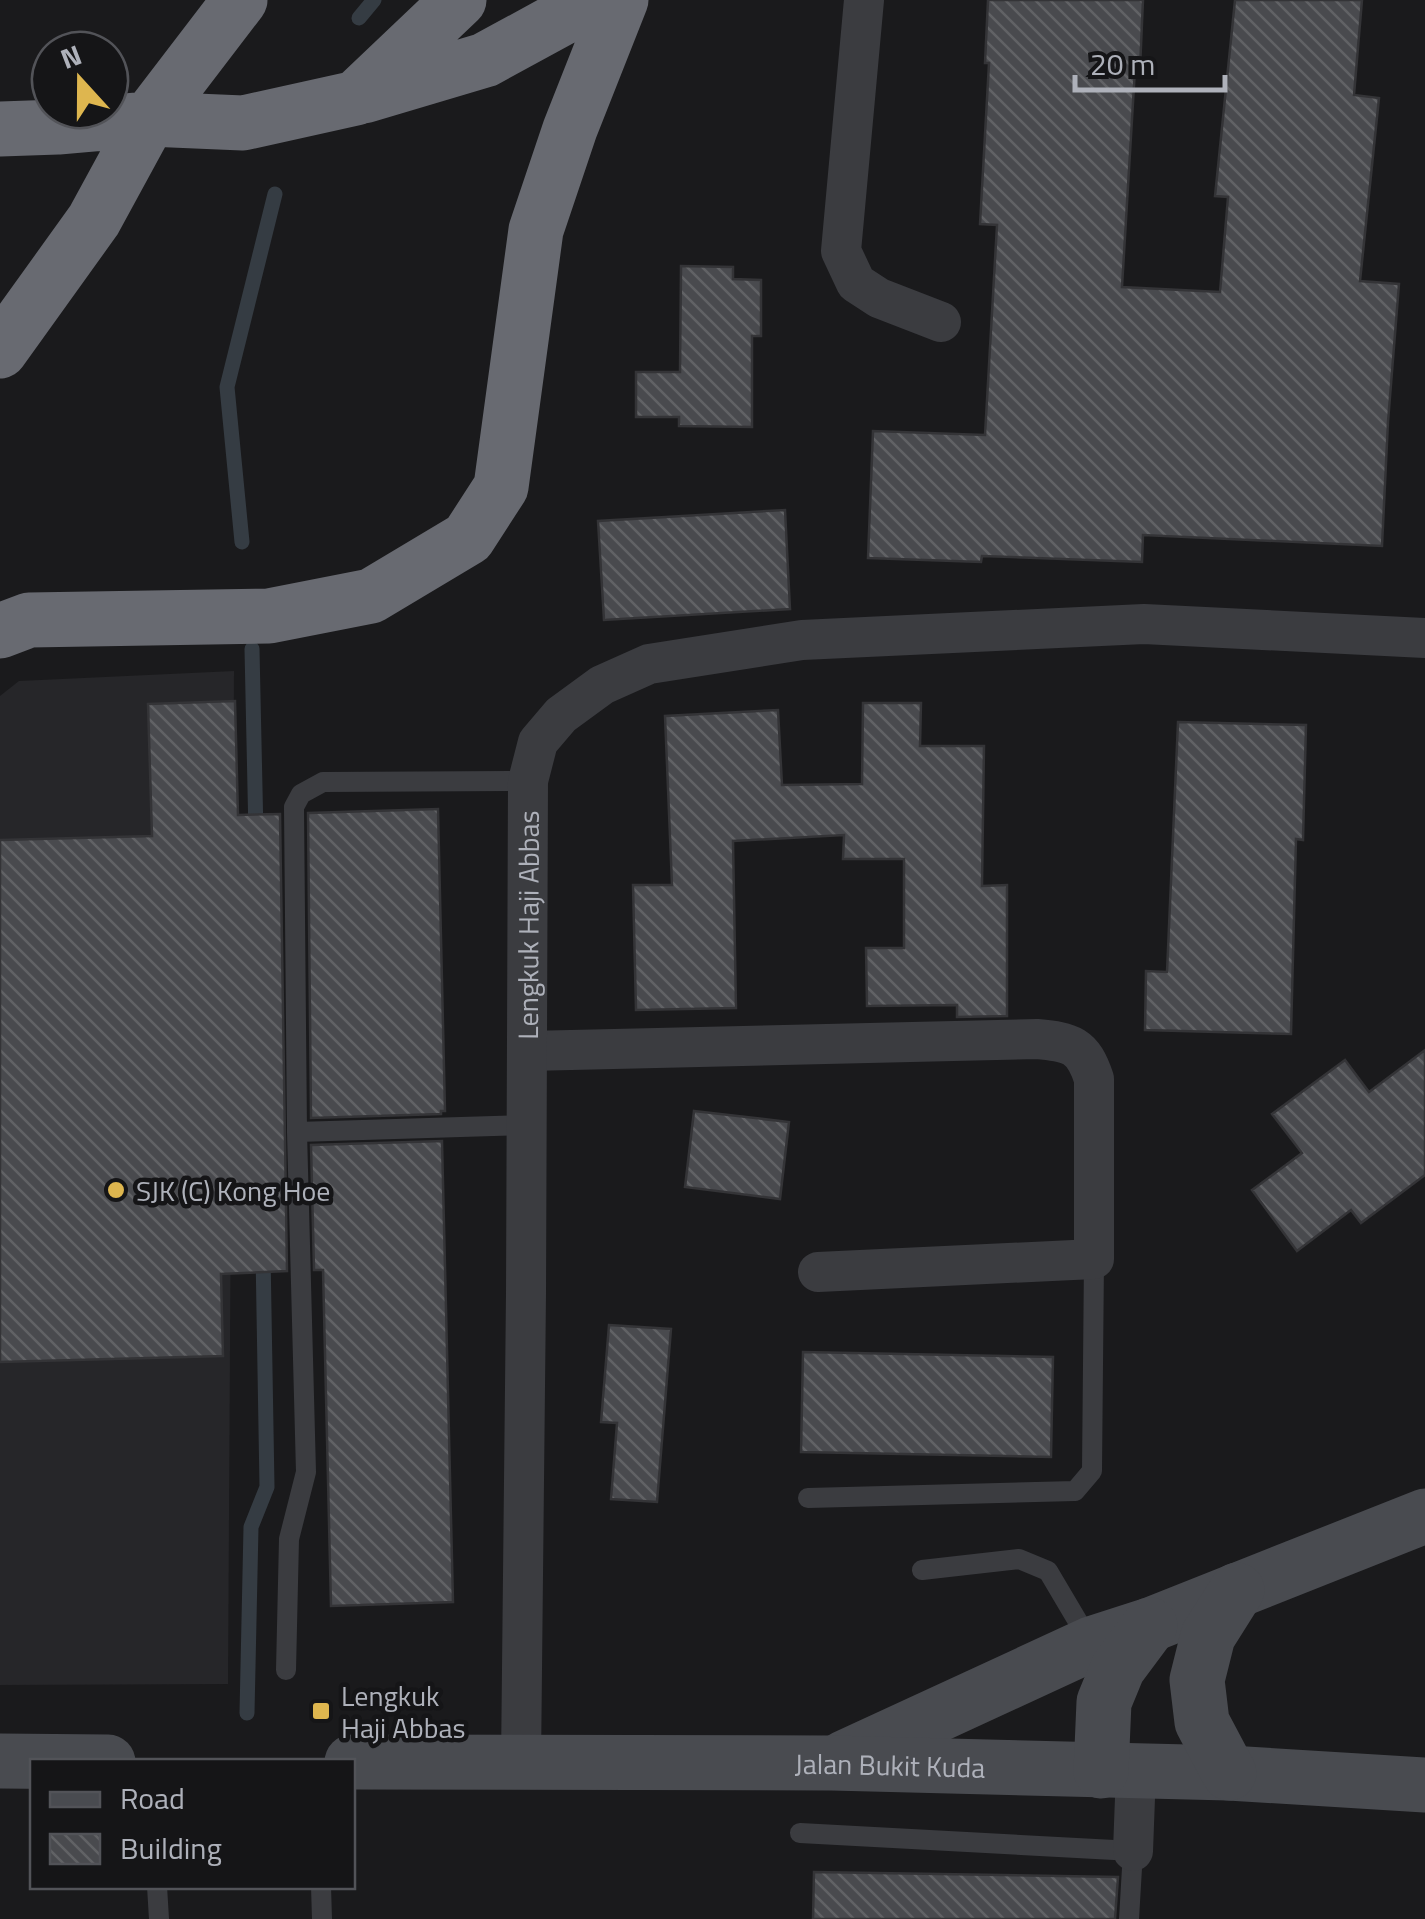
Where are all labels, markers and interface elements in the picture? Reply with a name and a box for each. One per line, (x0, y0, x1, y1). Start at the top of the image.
north arrow (30, 30, 130, 130)
scale bar (1075, 30, 1225, 92)
text: N (54, 33, 88, 80)
text: 20 m (1090, 41, 1155, 87)
street label: Lengkuk Haji Abbas (505, 810, 549, 1040)
place label: SJK (C) Kong Hoe (136, 1169, 330, 1212)
marker: SJK (C) Kong Hoe (105, 1179, 127, 1201)
place label: Lengkuk Haji Abbas (341, 1674, 466, 1749)
marker: Lengkuk Haji Abbas (310, 1700, 332, 1722)
street label: Jalan Bukit Kuda (795, 1741, 986, 1788)
legend (30, 1759, 355, 1889)
text: Road (120, 1775, 185, 1821)
text: Building (120, 1825, 222, 1871)

